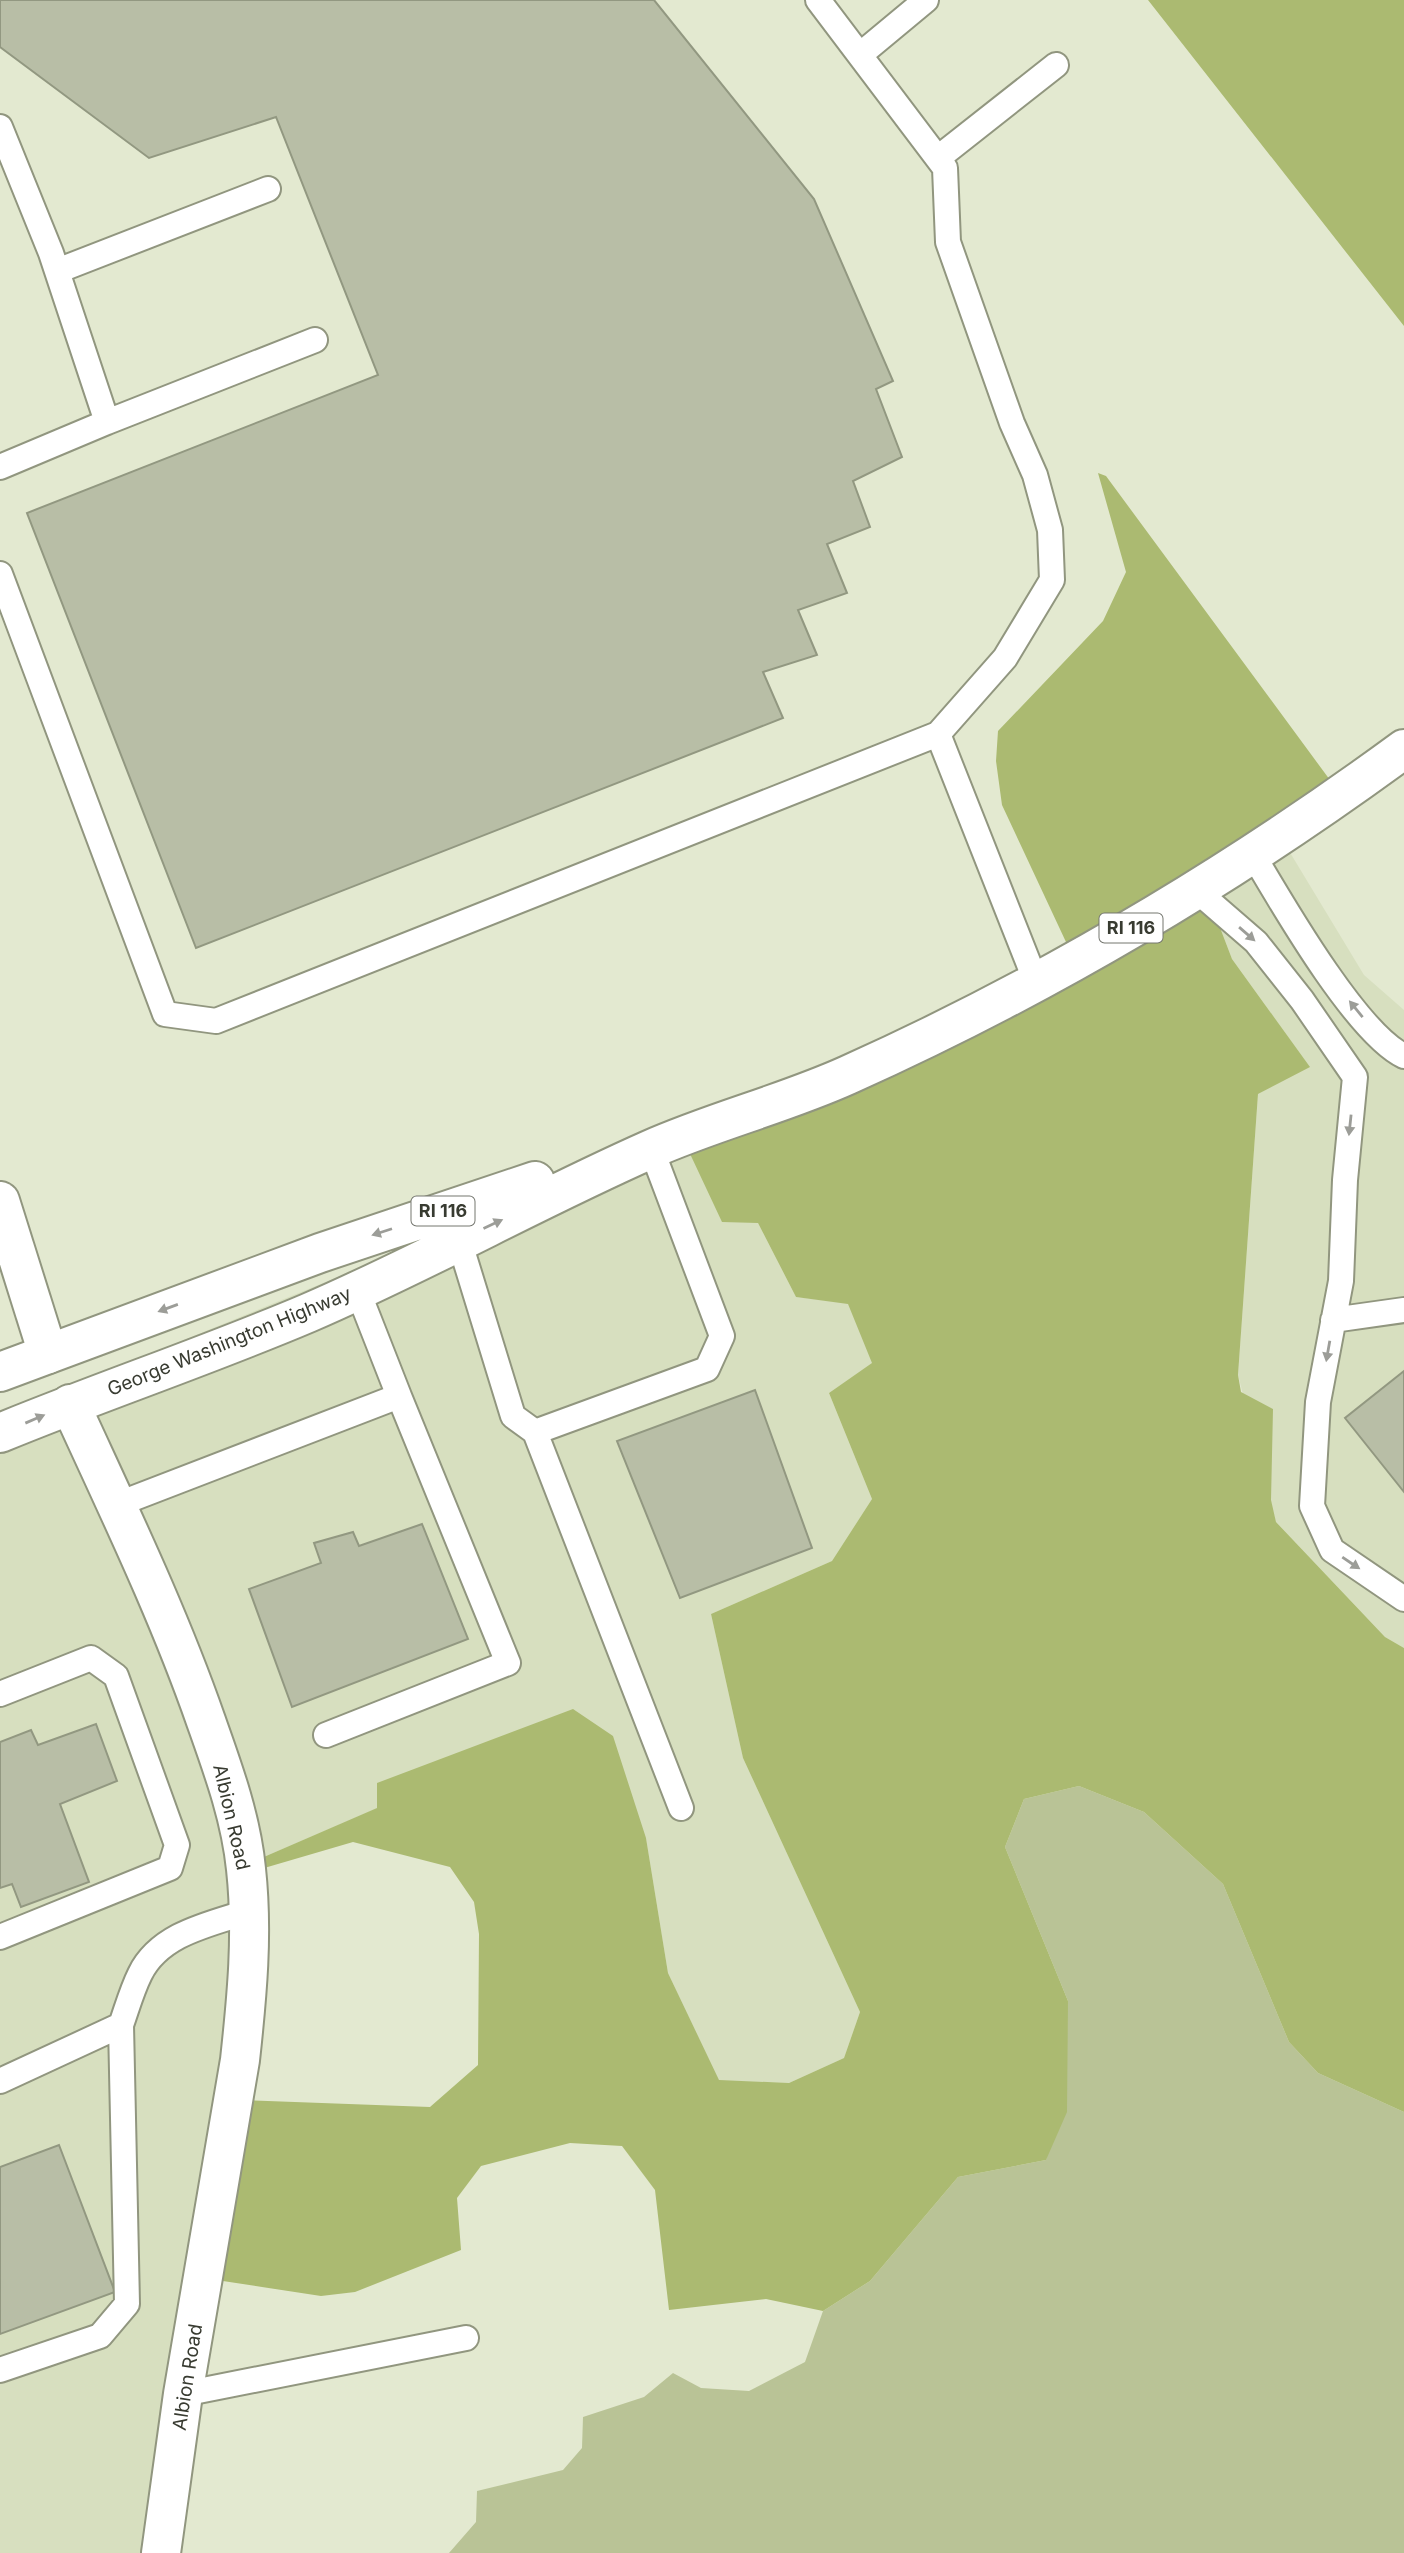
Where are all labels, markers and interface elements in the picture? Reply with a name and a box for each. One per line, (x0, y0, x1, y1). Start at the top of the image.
road number: RI 116 (1100, 914, 1162, 943)
one-way arrow (1238, 926, 1256, 942)
one-way arrow (1348, 1001, 1363, 1019)
one-way arrow (1344, 1114, 1355, 1136)
road number: RI 116 (412, 1196, 474, 1226)
one-way arrow (483, 1218, 503, 1229)
one-way arrow (372, 1227, 393, 1238)
street label: George Washington Highway (104, 1282, 355, 1401)
one-way arrow (157, 1303, 178, 1314)
one-way arrow (1322, 1340, 1333, 1362)
one-way arrow (25, 1413, 46, 1424)
one-way arrow (1342, 1556, 1360, 1570)
street label: Albion Road (208, 1762, 255, 1872)
street label: Albion Road (168, 2322, 207, 2432)

